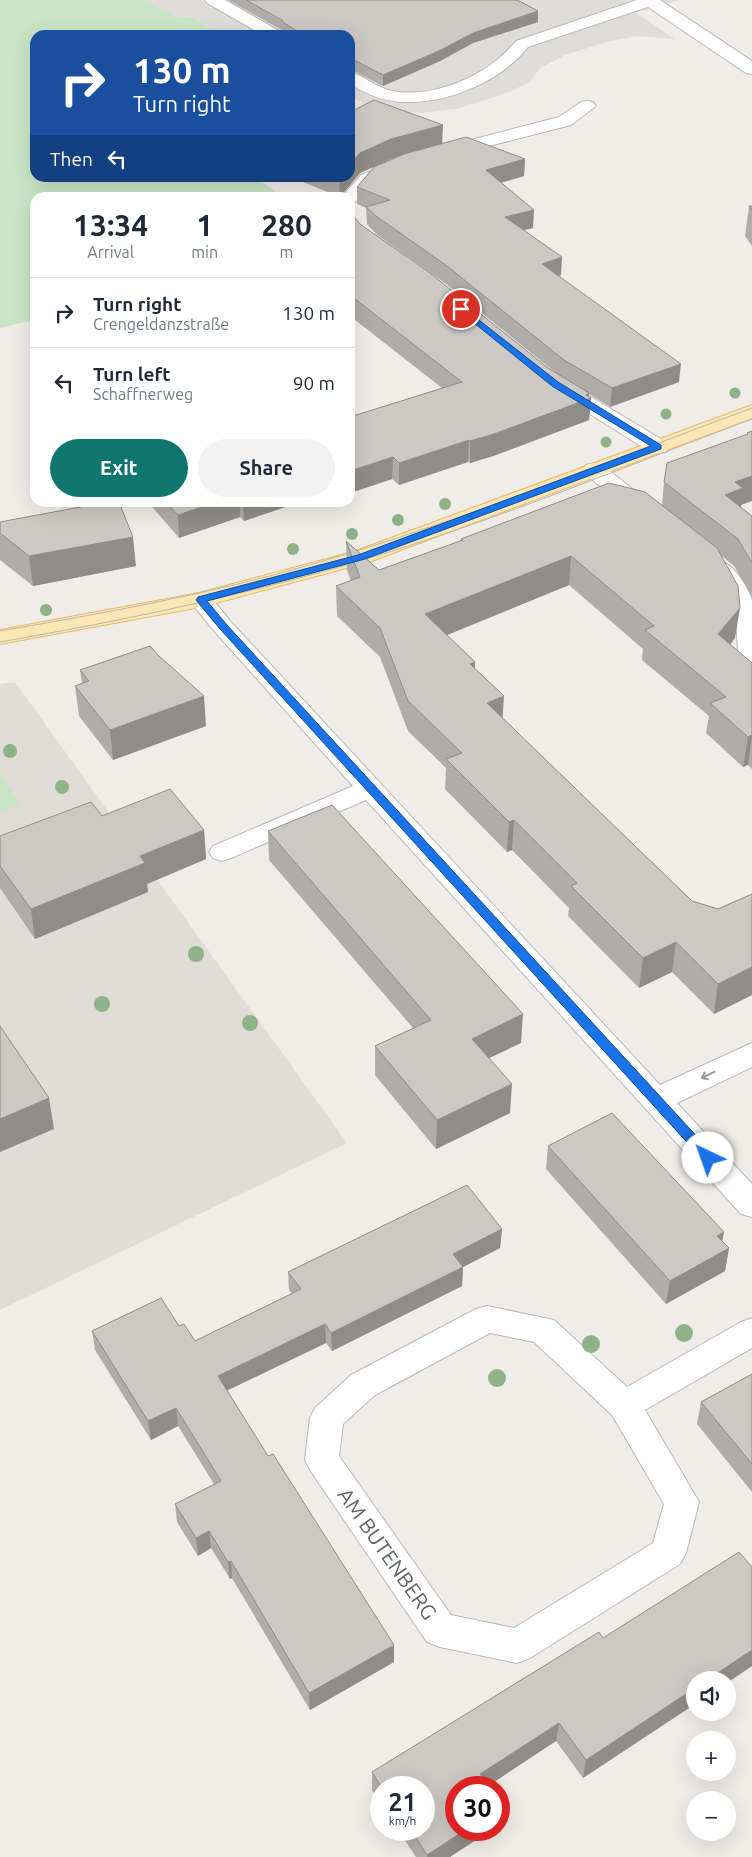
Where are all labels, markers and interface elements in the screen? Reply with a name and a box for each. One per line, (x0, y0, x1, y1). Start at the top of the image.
icon: right (50, 50, 115, 115)
text: 130 m (133, 50, 231, 90)
text: Turn right (133, 91, 231, 116)
icon: left (103, 145, 131, 173)
text: Then (50, 148, 93, 170)
text: 13:34 (73, 208, 148, 242)
text: 1 (196, 208, 213, 242)
text: 280 (261, 208, 312, 242)
text: Arrival (87, 243, 134, 261)
text: min (191, 243, 218, 261)
text: m (280, 243, 293, 261)
pin (440, 288, 482, 330)
text: Turn right (93, 293, 181, 315)
icon: arrive (447, 295, 475, 323)
icon: right (50, 299, 78, 327)
text: 130 m (282, 302, 335, 324)
text: Crengeldanzstraße (93, 315, 229, 333)
text: Turn left (93, 363, 171, 385)
icon: left (50, 369, 78, 397)
text: 90 m (293, 372, 335, 394)
text: Schaffnerweg (93, 385, 193, 403)
button: Exit (50, 439, 188, 497)
button: Share (198, 439, 335, 497)
one-way arrow (701, 1071, 716, 1081)
position arrow (681, 1131, 733, 1183)
street label: AM BUTENBERG (334, 1483, 442, 1624)
map controls (686, 1671, 736, 1841)
button: sound (686, 1671, 736, 1721)
button: + (686, 1731, 736, 1781)
speed limit sign: 30 (445, 1776, 510, 1841)
text: 21 (388, 1788, 417, 1816)
button: − (686, 1791, 736, 1841)
text: km/h (389, 1814, 416, 1827)

